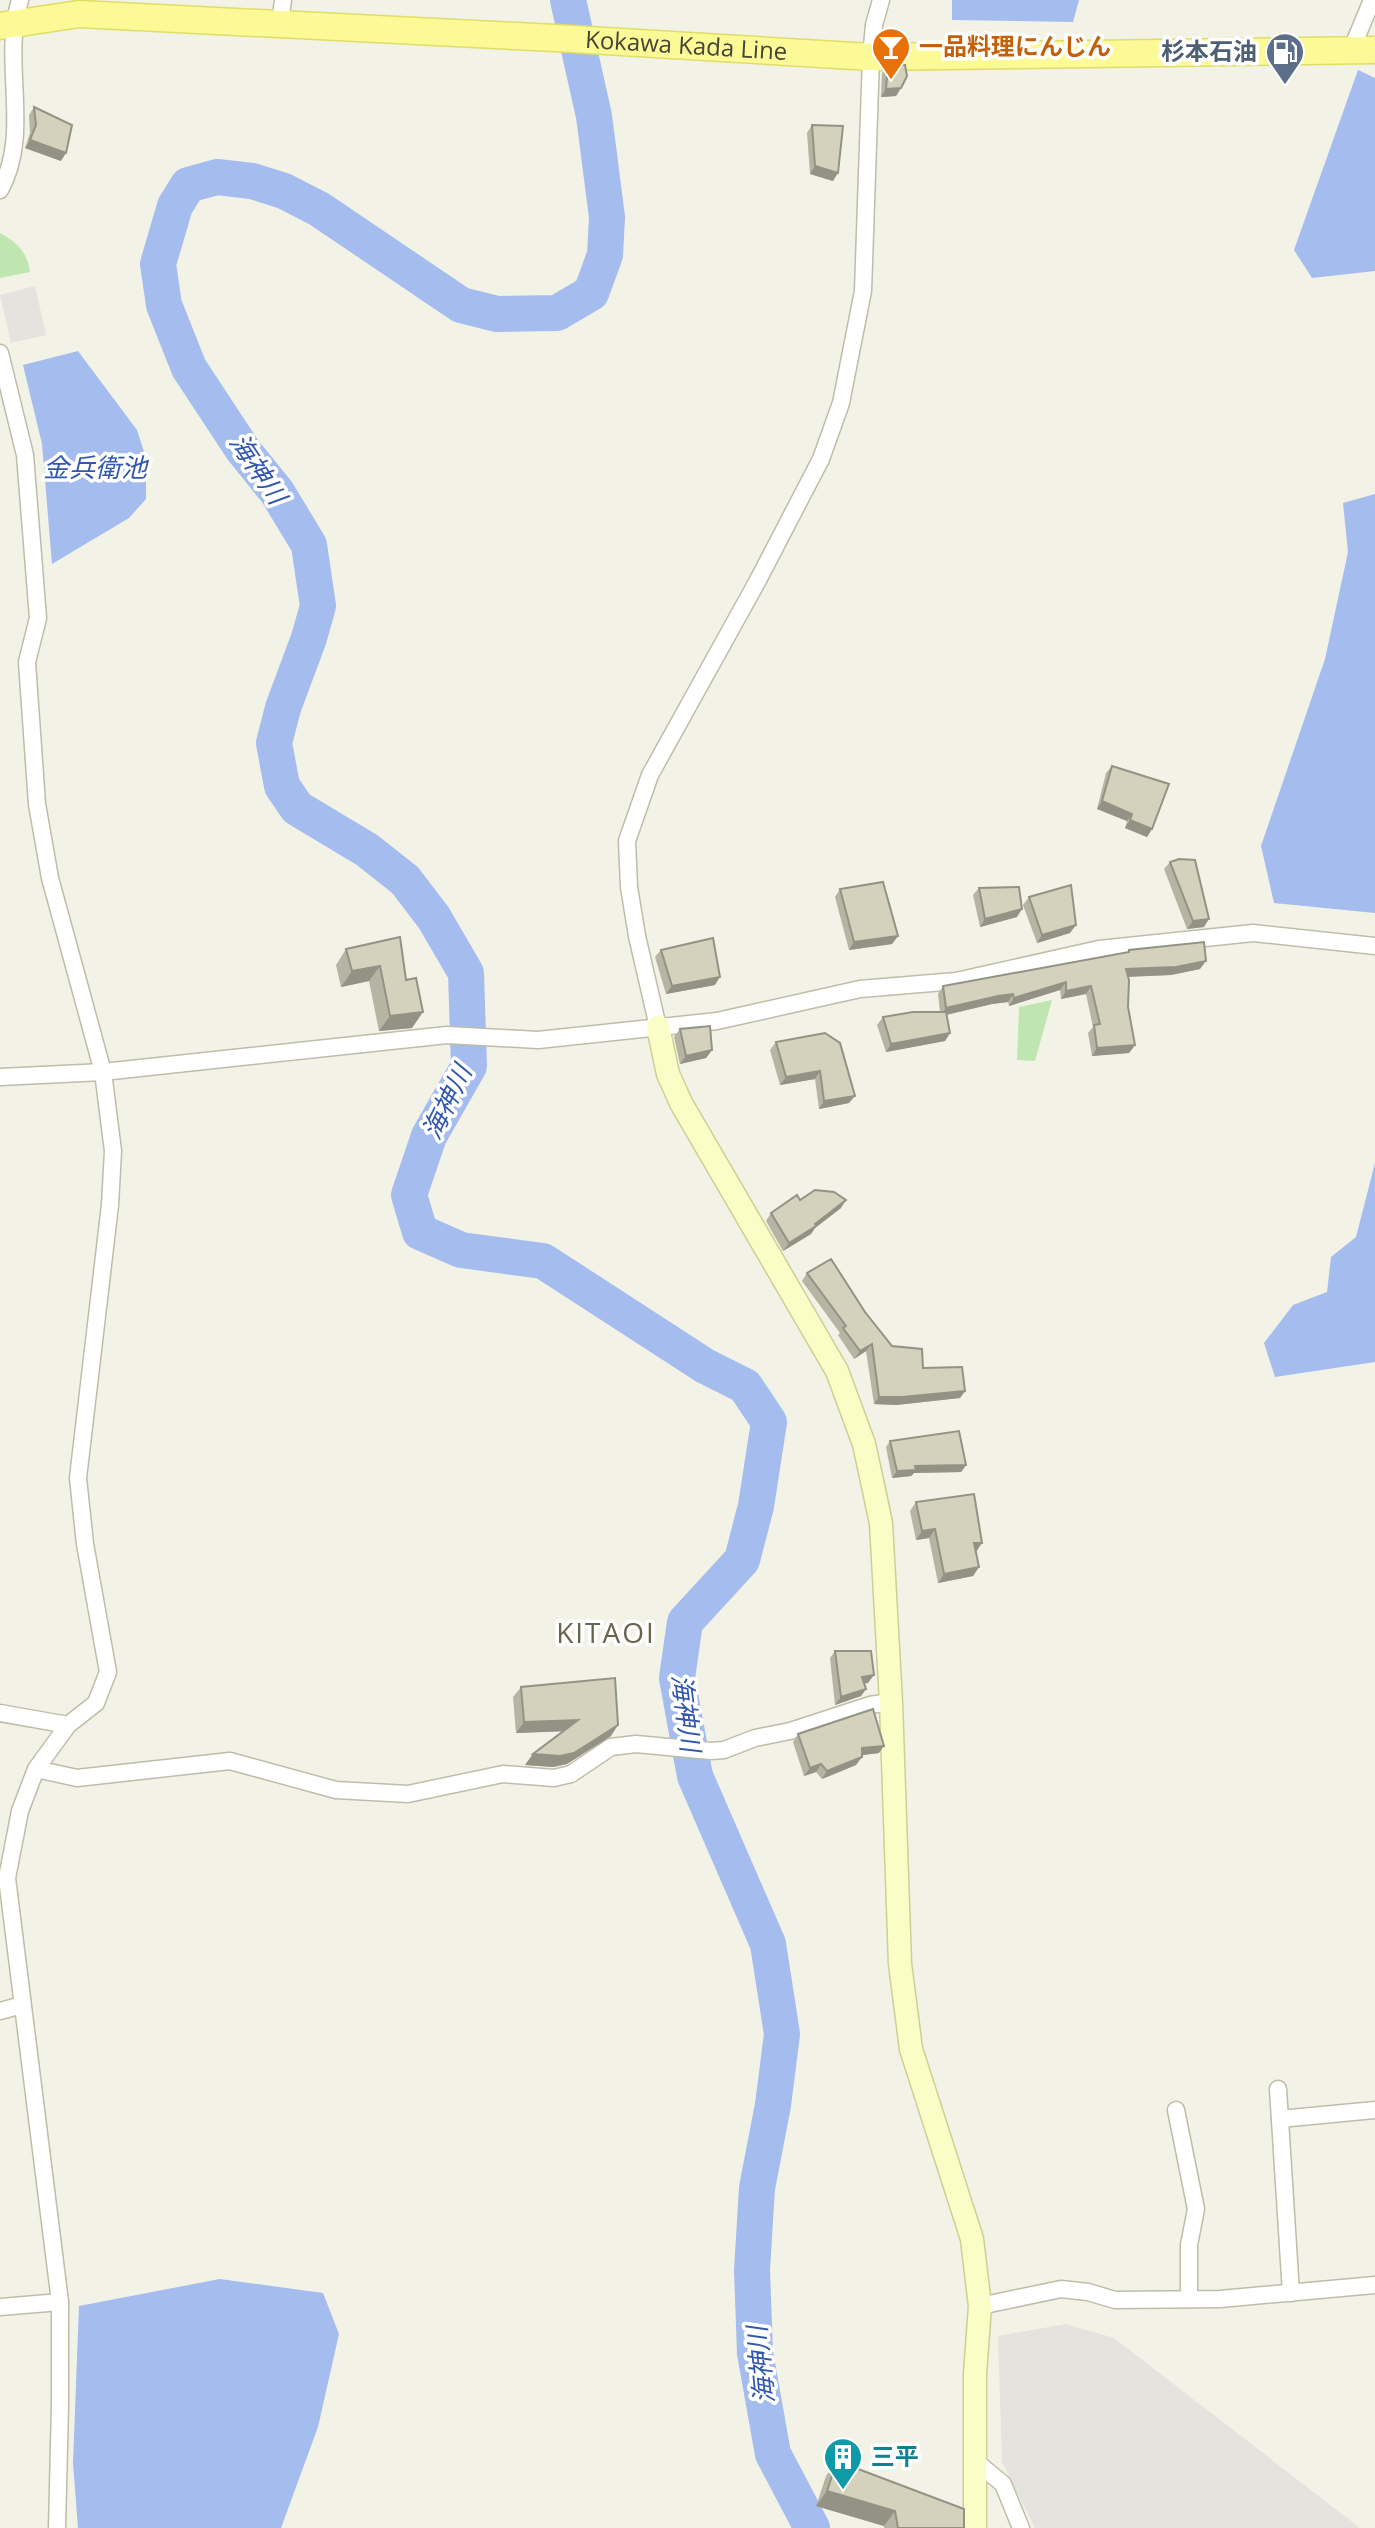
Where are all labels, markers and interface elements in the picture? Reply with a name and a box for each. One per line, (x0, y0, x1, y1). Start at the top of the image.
street label: Kokawa Kada Line (584, 22, 788, 67)
bar icon: 一品料理にんじん (870, 26, 912, 81)
place label: 一品料理にんじん (919, 29, 1111, 62)
fuel station icon: 杉本石油 (1264, 31, 1306, 86)
place label: 杉本石油 (1161, 34, 1257, 67)
water label: 海神川 (222, 426, 297, 513)
water label: 金兵衛池 (43, 449, 150, 485)
water label: 海神川 (413, 1056, 481, 1145)
district label: KITAOI (556, 1613, 656, 1651)
water label: 海神川 (664, 1672, 710, 1757)
water label: 海神川 (738, 2321, 782, 2406)
building icon: 三平 (822, 2436, 864, 2491)
place label: 三平 (871, 2439, 919, 2472)

